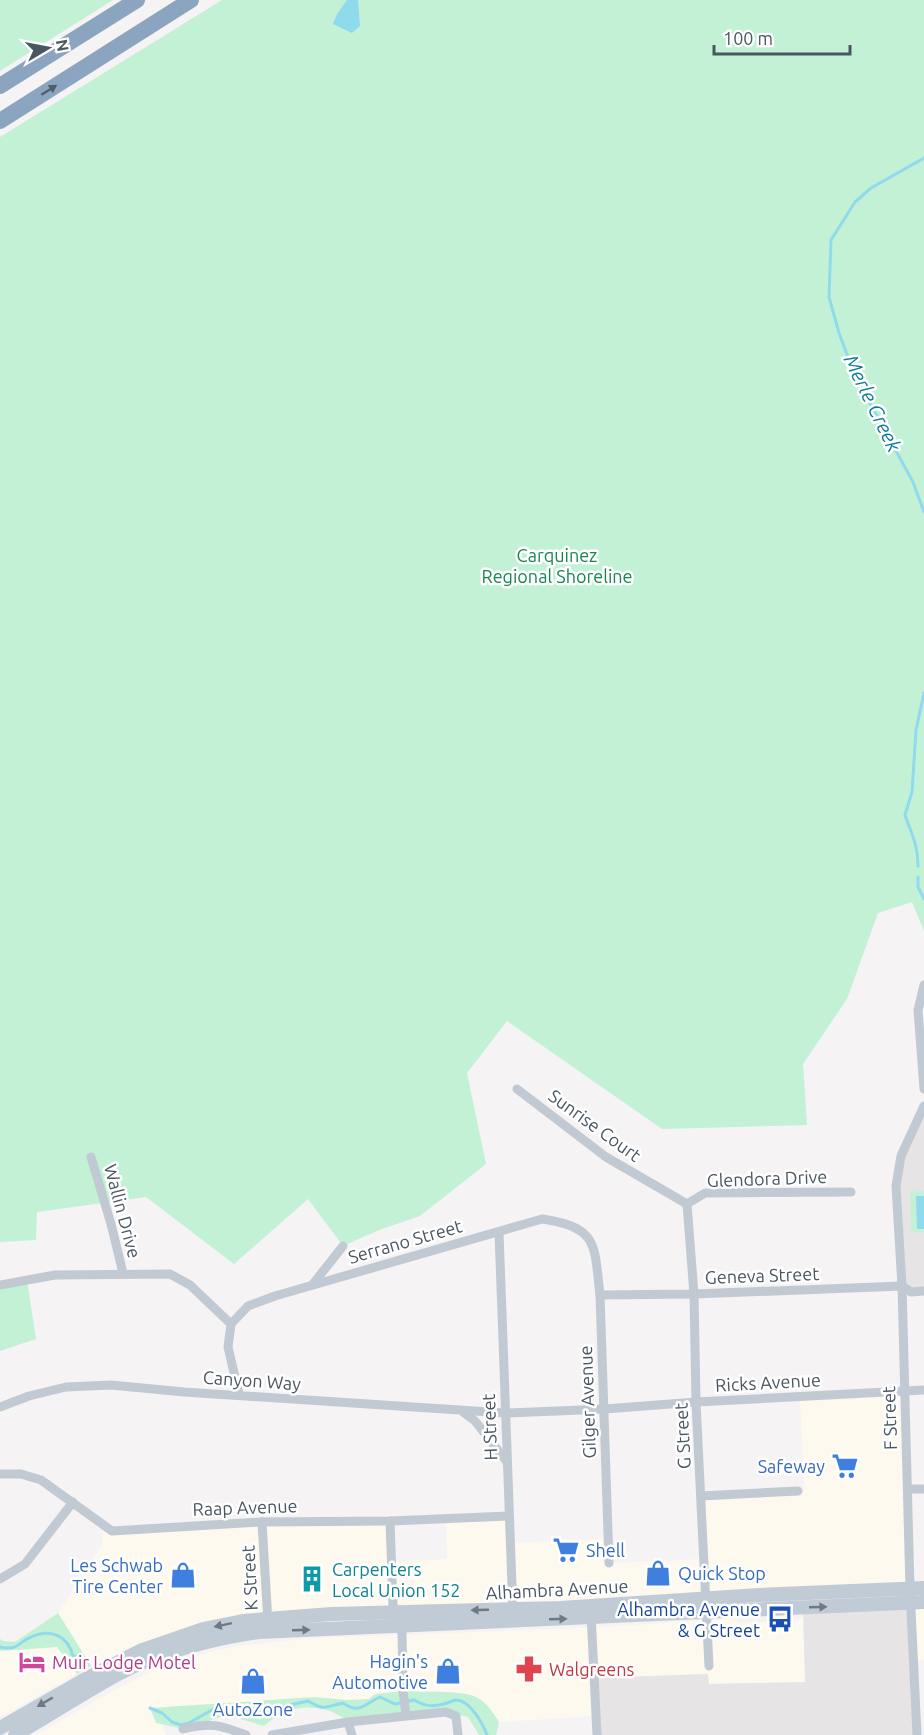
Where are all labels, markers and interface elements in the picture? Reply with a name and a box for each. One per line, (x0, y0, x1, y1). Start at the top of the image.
north arrow (18, 18, 78, 78)
scale bar (714, 18, 850, 56)
text: 100 m (723, 28, 773, 48)
text: N (53, 38, 73, 53)
one-way arrow (41, 84, 58, 95)
water label: Merle Creek (840, 351, 907, 456)
park label: Carquinez Regional Shoreline (481, 545, 633, 586)
street label: Sunrise Court (545, 1085, 645, 1165)
street label: Wallin Drive (101, 1162, 145, 1260)
street label: Glendora Drive (706, 1166, 828, 1190)
street label: Serrano Street (346, 1215, 464, 1267)
street label: Geneva Street (704, 1263, 820, 1287)
street label: Gilger Avenue (575, 1345, 599, 1459)
street label: Canyon Way (202, 1367, 302, 1393)
street label: Ricks Avenue (715, 1369, 821, 1395)
street label: F Street (878, 1386, 900, 1450)
street label: H Street (478, 1393, 500, 1461)
street label: G Street (670, 1402, 694, 1470)
supermarket icon: Safeway (830, 1451, 860, 1481)
place label: Safeway (758, 1456, 825, 1476)
street label: Raap Avenue (192, 1495, 298, 1519)
supermarket icon: Shell (551, 1535, 581, 1565)
place label: Shell (586, 1540, 625, 1560)
street label: K Street (237, 1545, 261, 1611)
place label: Les Schwab Tire Center (70, 1555, 163, 1596)
shop icon: Quick Stop (643, 1558, 673, 1588)
place label: Carpenters Local Union 152 (332, 1559, 460, 1600)
shop icon: Les Schwab Tire Center (168, 1560, 198, 1590)
place label: Quick Stop (678, 1563, 766, 1584)
building icon: Carpenters Local Union 152 (297, 1564, 327, 1594)
street label: Alhambra Avenue (485, 1575, 629, 1603)
place label: Alhambra Avenue & G Street (617, 1599, 760, 1640)
one-way arrow (808, 1602, 827, 1611)
bus stop icon: Alhambra Avenue & G Street (765, 1604, 795, 1634)
one-way arrow (471, 1605, 490, 1615)
one-way arrow (549, 1615, 568, 1624)
one-way arrow (213, 1621, 232, 1630)
one-way arrow (291, 1626, 310, 1635)
hotel icon: Muir Lodge Motel (17, 1647, 47, 1677)
place label: Hagin's Automotive (332, 1651, 428, 1692)
place label: Muir Lodge Motel (52, 1652, 196, 1672)
pharmacy icon: Walgreens (514, 1654, 544, 1684)
shop icon: Hagin's Automotive (433, 1656, 463, 1686)
place label: Walgreens (549, 1659, 635, 1679)
shop icon: AutoZone (238, 1666, 268, 1696)
one-way arrow (37, 1697, 54, 1707)
place label: AutoZone (213, 1699, 293, 1719)

